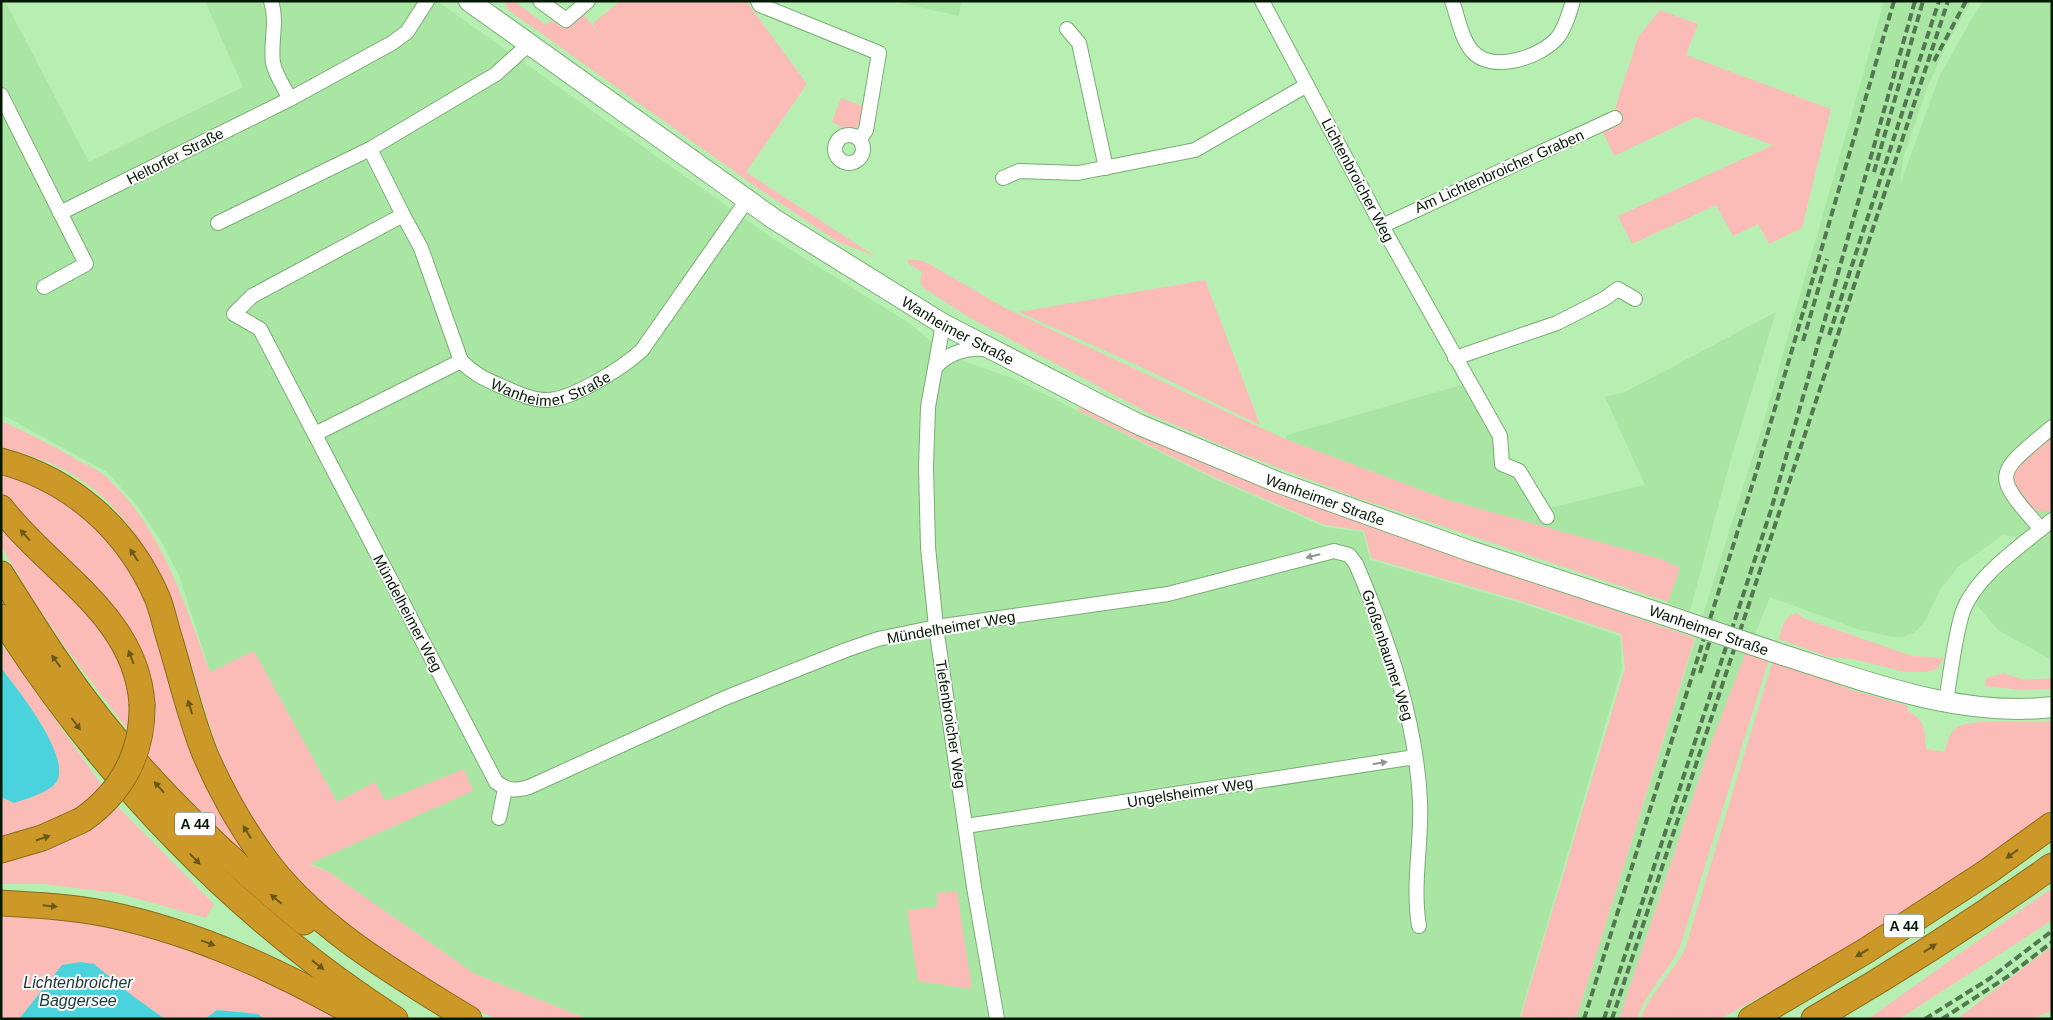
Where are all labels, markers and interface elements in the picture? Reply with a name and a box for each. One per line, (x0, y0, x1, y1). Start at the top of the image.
street label: Lichtenbroicher Weg (1318, 115, 1398, 245)
street label: Heltorfer Straße (124, 124, 226, 188)
street label: Am Lichtenbroicher Graben (1412, 126, 1586, 216)
street label: Wanheimer Straße (899, 292, 1017, 368)
street label: Wanheimer Straße (488, 367, 613, 409)
street label: Wanheimer Straße (1263, 470, 1387, 528)
one-way arrow (19, 530, 31, 542)
one-way arrow (129, 549, 139, 562)
street label: Mündelheimer Weg (370, 552, 446, 674)
one-way arrow (1305, 552, 1320, 560)
street label: Großenbaumer Weg (1359, 587, 1417, 723)
street label: Wanheimer Straße (1647, 602, 1771, 658)
street label: Mündelheimer Weg (886, 607, 1016, 647)
one-way arrow (127, 649, 135, 664)
one-way arrow (51, 655, 62, 668)
street label: Tiefenbroicher Weg (932, 658, 970, 790)
one-way arrow (186, 699, 194, 714)
one-way arrow (71, 717, 81, 731)
one-way arrow (1372, 759, 1388, 767)
street label: Ungelsheimer Weg (1126, 774, 1254, 810)
one-way arrow (153, 781, 165, 793)
road number: A 44 (175, 812, 215, 836)
one-way arrow (242, 825, 251, 839)
one-way arrow (35, 833, 50, 841)
one-way arrow (2006, 848, 2019, 858)
one-way arrow (189, 853, 201, 865)
one-way arrow (271, 893, 283, 905)
one-way arrow (42, 902, 58, 910)
road number: A 44 (1884, 914, 1924, 938)
one-way arrow (200, 940, 215, 947)
one-way arrow (1924, 944, 1937, 953)
one-way arrow (1856, 948, 1869, 957)
one-way arrow (311, 960, 325, 970)
water label: Lichtenbroicher Baggersee (23, 974, 133, 1009)

